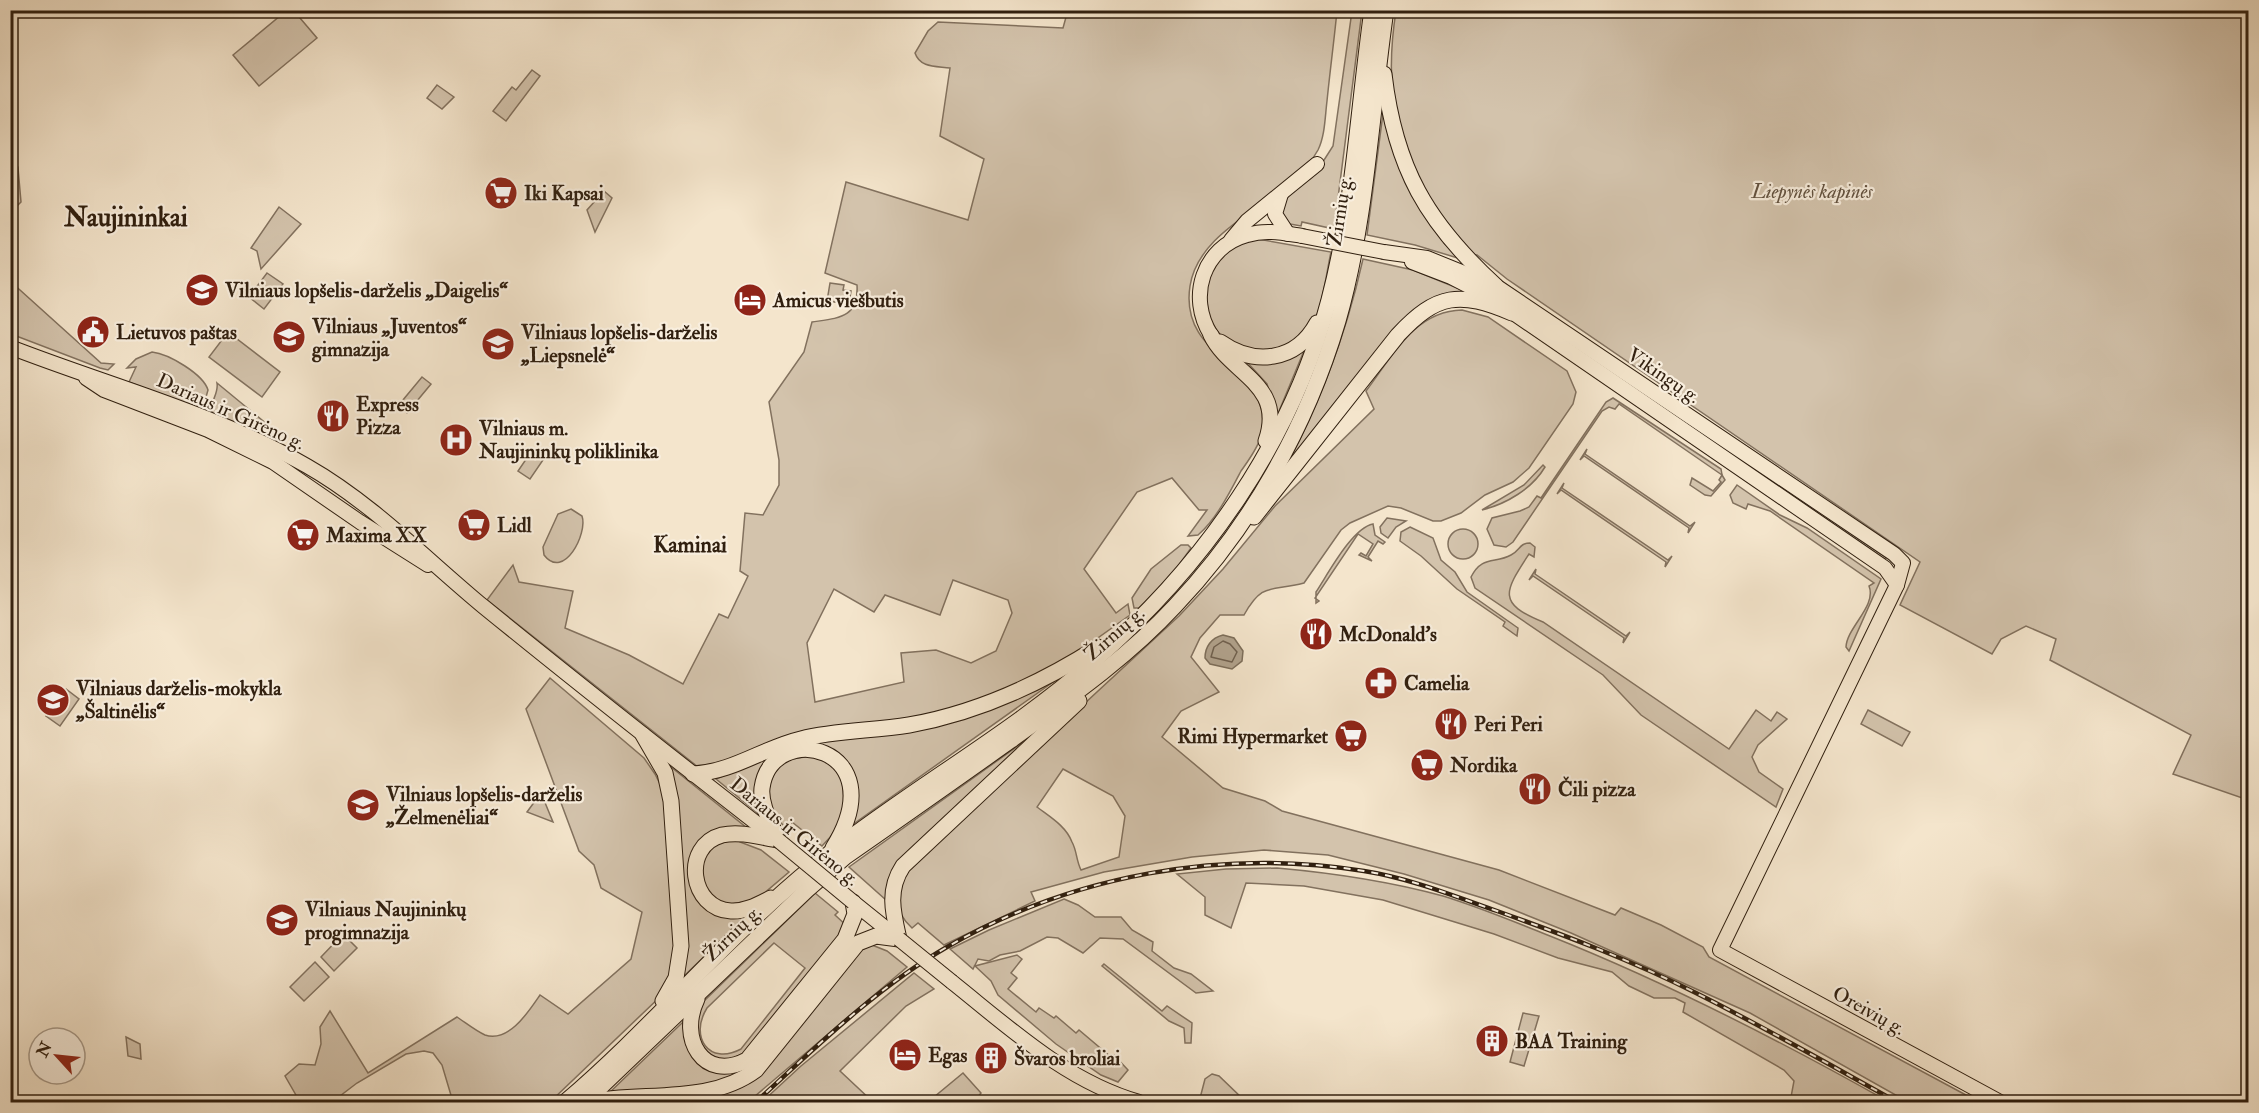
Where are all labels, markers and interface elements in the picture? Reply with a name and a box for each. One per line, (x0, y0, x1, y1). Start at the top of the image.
street label: Žirnių g. (1321, 174, 1357, 248)
supermarket icon: Iki Kapsai (483, 175, 519, 211)
park label: Liepynės kapinės (1750, 179, 1873, 204)
place label: Iki Kapsai (524, 181, 605, 207)
district label: Naujininkai (63, 202, 188, 234)
school or university icon: Vilniaus lopšelis-darželis „Daigelis“ (184, 272, 220, 308)
place label: Vilniaus lopšelis-darželis „Daigelis“ (224, 278, 508, 304)
hotel icon: Amicus viešbutis (732, 282, 768, 318)
place label: Amicus viešbutis (772, 288, 904, 313)
public building icon: Lietuvos paštas (75, 314, 111, 350)
place label: Vilniaus „Juventos“ gimnazija (311, 314, 467, 363)
school or university icon: Vilniaus „Juventos“ gimnazija (271, 319, 307, 355)
place label: Lietuvos paštas (116, 320, 237, 346)
place label: Vilniaus lopšelis-darželis „Liepsnelė“ (520, 320, 718, 369)
school or university icon: Vilniaus lopšelis-darželis „Liepsnelė“ (480, 326, 516, 362)
street label: Vikingų g. (1622, 342, 1705, 409)
street label: Dariaus ir Girėno g. (153, 368, 309, 455)
place label: Express Pizza (356, 392, 419, 440)
restaurant icon: Express Pizza (315, 398, 351, 434)
place label: Vilniaus m. Naujininkų poliklinika (478, 416, 659, 465)
hospital icon: Vilniaus m. Naujininkų poliklinika (438, 422, 474, 458)
supermarket icon: Lidl (456, 507, 492, 543)
place label: Lidl (497, 513, 533, 538)
supermarket icon: Maxima XX (285, 517, 321, 553)
place label: Maxima XX (325, 523, 427, 548)
district label: Kaminai (653, 531, 727, 559)
street label: Žirnių g. (1078, 600, 1150, 666)
restaurant icon: McDonald's (1298, 616, 1334, 652)
place label: McDonald's (1338, 622, 1437, 647)
pharmacy icon: Camelia (1363, 665, 1399, 701)
place label: Camelia (1404, 671, 1470, 696)
place label: Vilniaus darželis-mokykla „Šaltinėlis“ (75, 676, 282, 724)
school or university icon: Vilniaus darželis-mokykla „Šaltinėlis“ (35, 682, 71, 718)
restaurant icon: Peri Peri (1433, 706, 1469, 742)
place label: Peri Peri (1474, 712, 1543, 737)
supermarket icon: Rimi Hypermarket (1333, 718, 1369, 754)
place label: Rimi Hypermarket (1177, 724, 1329, 750)
supermarket icon: Nordika (1409, 747, 1445, 783)
place label: Nordika (1449, 753, 1518, 778)
street label: Dariaus ir Girėno g. (725, 771, 865, 891)
restaurant icon: Čili pizza (1517, 771, 1553, 807)
place label: Čili pizza (1558, 776, 1636, 803)
place label: Vilniaus lopšelis-darželis „Želmenėliai“ (385, 782, 583, 830)
school or university icon: Vilniaus lopšelis-darželis „Želmenėliai“ (345, 787, 381, 823)
place label: Vilniaus Naujininkų progimnazija (304, 897, 467, 946)
street label: Žirnių g. (697, 899, 767, 967)
school or university icon: Vilniaus Naujininkų progimnazija (264, 902, 300, 938)
street label: Oreivių g. (1828, 980, 1909, 1041)
building icon: BAA Training (1474, 1023, 1510, 1059)
north arrow (27, 1026, 87, 1086)
place label: BAA Training (1515, 1029, 1628, 1055)
hotel icon: Egas (887, 1037, 923, 1073)
text: N (32, 1038, 57, 1061)
building icon: Švaros broliai (973, 1040, 1009, 1076)
place label: Egas (928, 1043, 967, 1069)
place label: Švaros broliai (1014, 1045, 1121, 1071)

